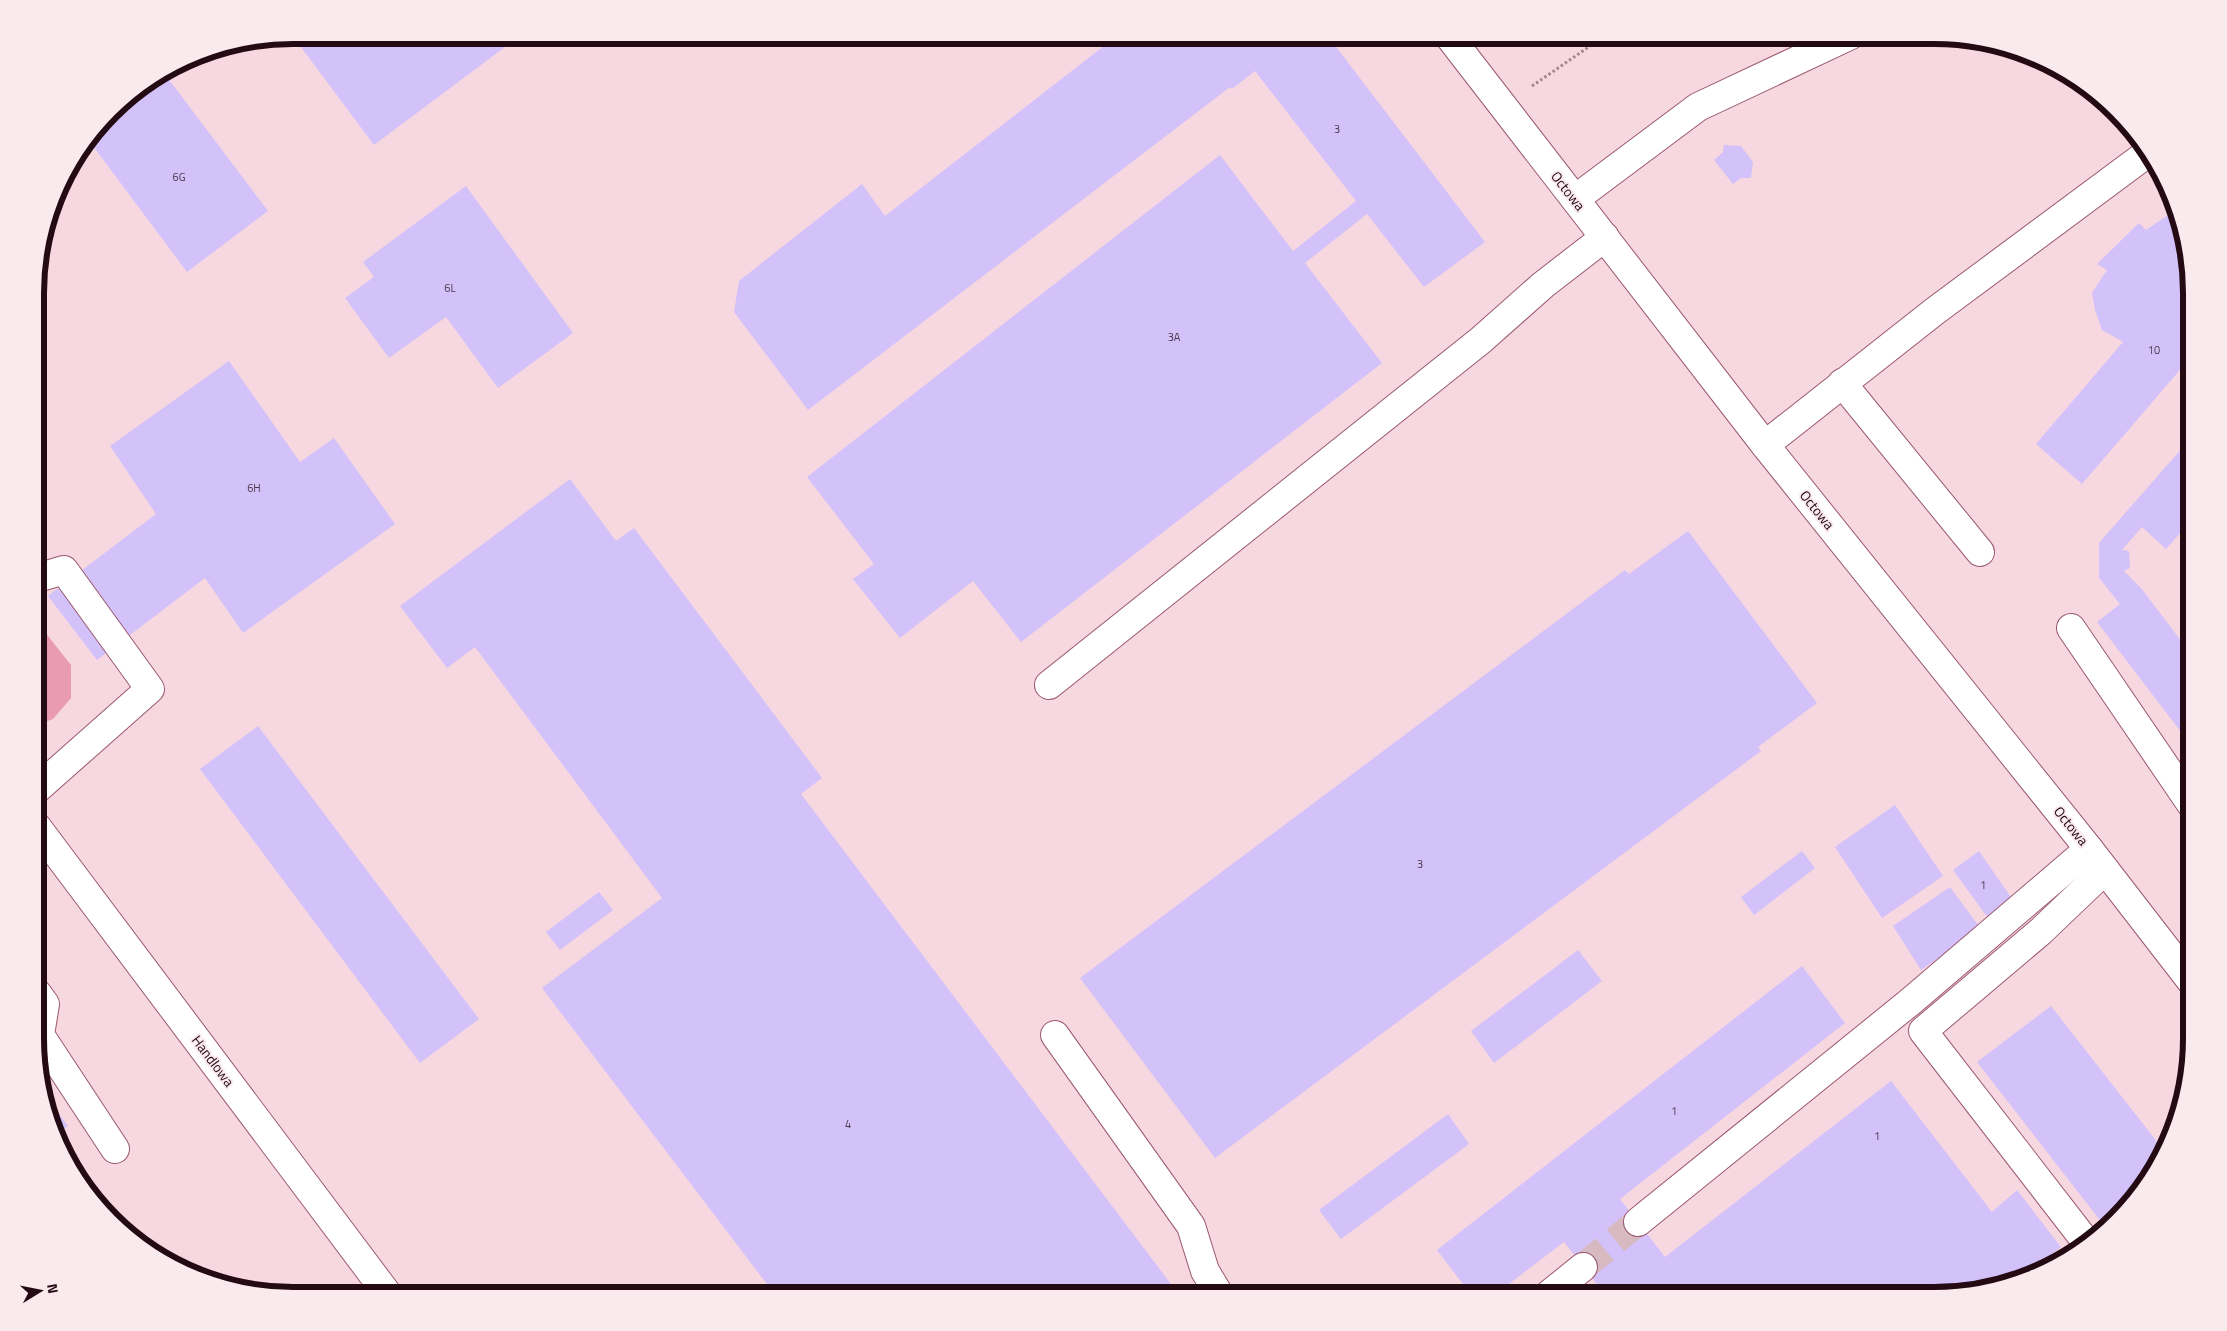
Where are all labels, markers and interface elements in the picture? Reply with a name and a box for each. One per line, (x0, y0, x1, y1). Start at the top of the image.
house number: 3 (1334, 121, 1340, 137)
street label: Octowa (1546, 166, 1591, 215)
house number: 6G (173, 169, 186, 185)
house number: 6L (444, 280, 456, 296)
house number: 3A (1168, 329, 1181, 345)
house number: 10 (2148, 342, 2160, 358)
house number: 6H (247, 480, 261, 496)
street label: Octowa (1795, 486, 1840, 534)
street label: Octowa (2049, 802, 2094, 850)
house number: 3 (1417, 856, 1423, 872)
house number: 1 (1980, 877, 1986, 893)
street label: Handlowa (187, 1031, 240, 1091)
house number: 1 (1671, 1103, 1677, 1119)
house number: 4 (845, 1116, 851, 1132)
house number: 1 (1874, 1128, 1880, 1144)
north arrow (15, 1266, 65, 1316)
text: N (42, 1282, 64, 1295)

